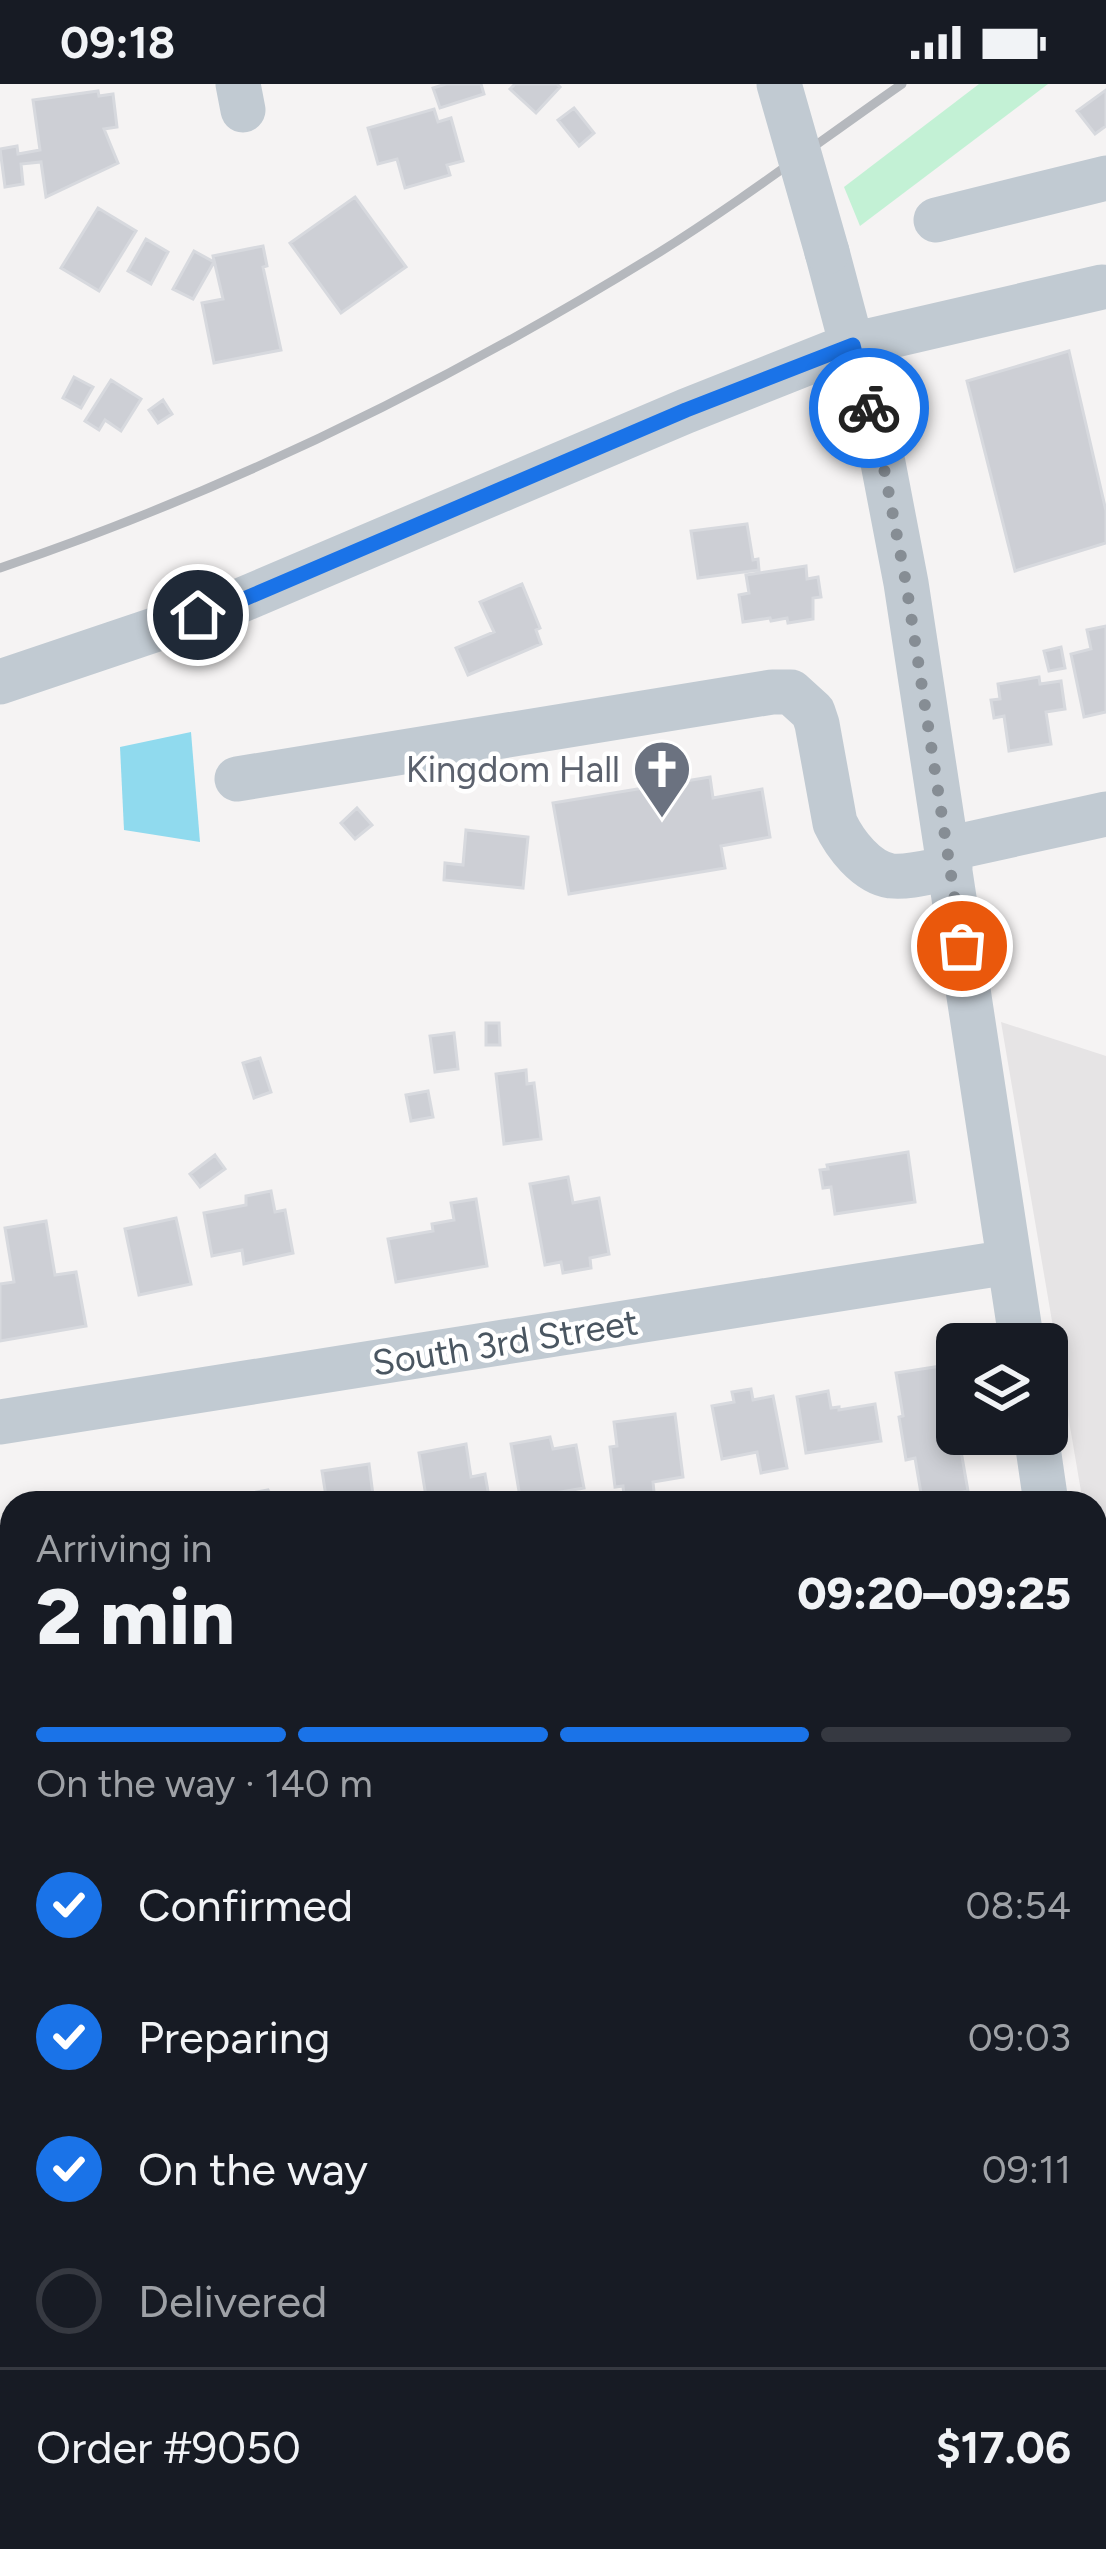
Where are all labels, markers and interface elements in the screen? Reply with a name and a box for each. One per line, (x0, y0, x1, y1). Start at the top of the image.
text: 09:18 (60, 15, 175, 69)
courier (809, 348, 929, 468)
icon: bike (836, 375, 902, 441)
pin (147, 564, 249, 666)
icon: home (165, 582, 231, 648)
church icon: Kingdom Hall (631, 738, 693, 820)
place label: Kingdom Hall (406, 748, 620, 791)
pin (911, 895, 1013, 997)
icon: bag (929, 913, 995, 979)
street label: South 3rd Street (369, 1300, 641, 1385)
map controls (936, 1323, 1068, 1455)
button: layers (936, 1323, 1068, 1455)
text: Arriving in (36, 1525, 212, 1572)
text: 09:20–09:25 (797, 1566, 1071, 1620)
text: 2 min (36, 1570, 235, 1664)
text: On the way · 140 m (36, 1760, 373, 1807)
icon: check (36, 1872, 102, 1938)
text: Confirmed (138, 1878, 353, 1932)
text: 08:54 (966, 1882, 1071, 1929)
icon: check (36, 2004, 102, 2070)
text: Preparing (138, 2010, 330, 2064)
text: 09:03 (968, 2014, 1071, 2061)
icon: check (36, 2136, 102, 2202)
text: On the way (138, 2142, 368, 2196)
text: 09:11 (982, 2146, 1071, 2193)
text: Delivered (138, 2274, 327, 2328)
text: Order #9050 (36, 2420, 301, 2474)
text: $17.06 (936, 2420, 1071, 2474)

